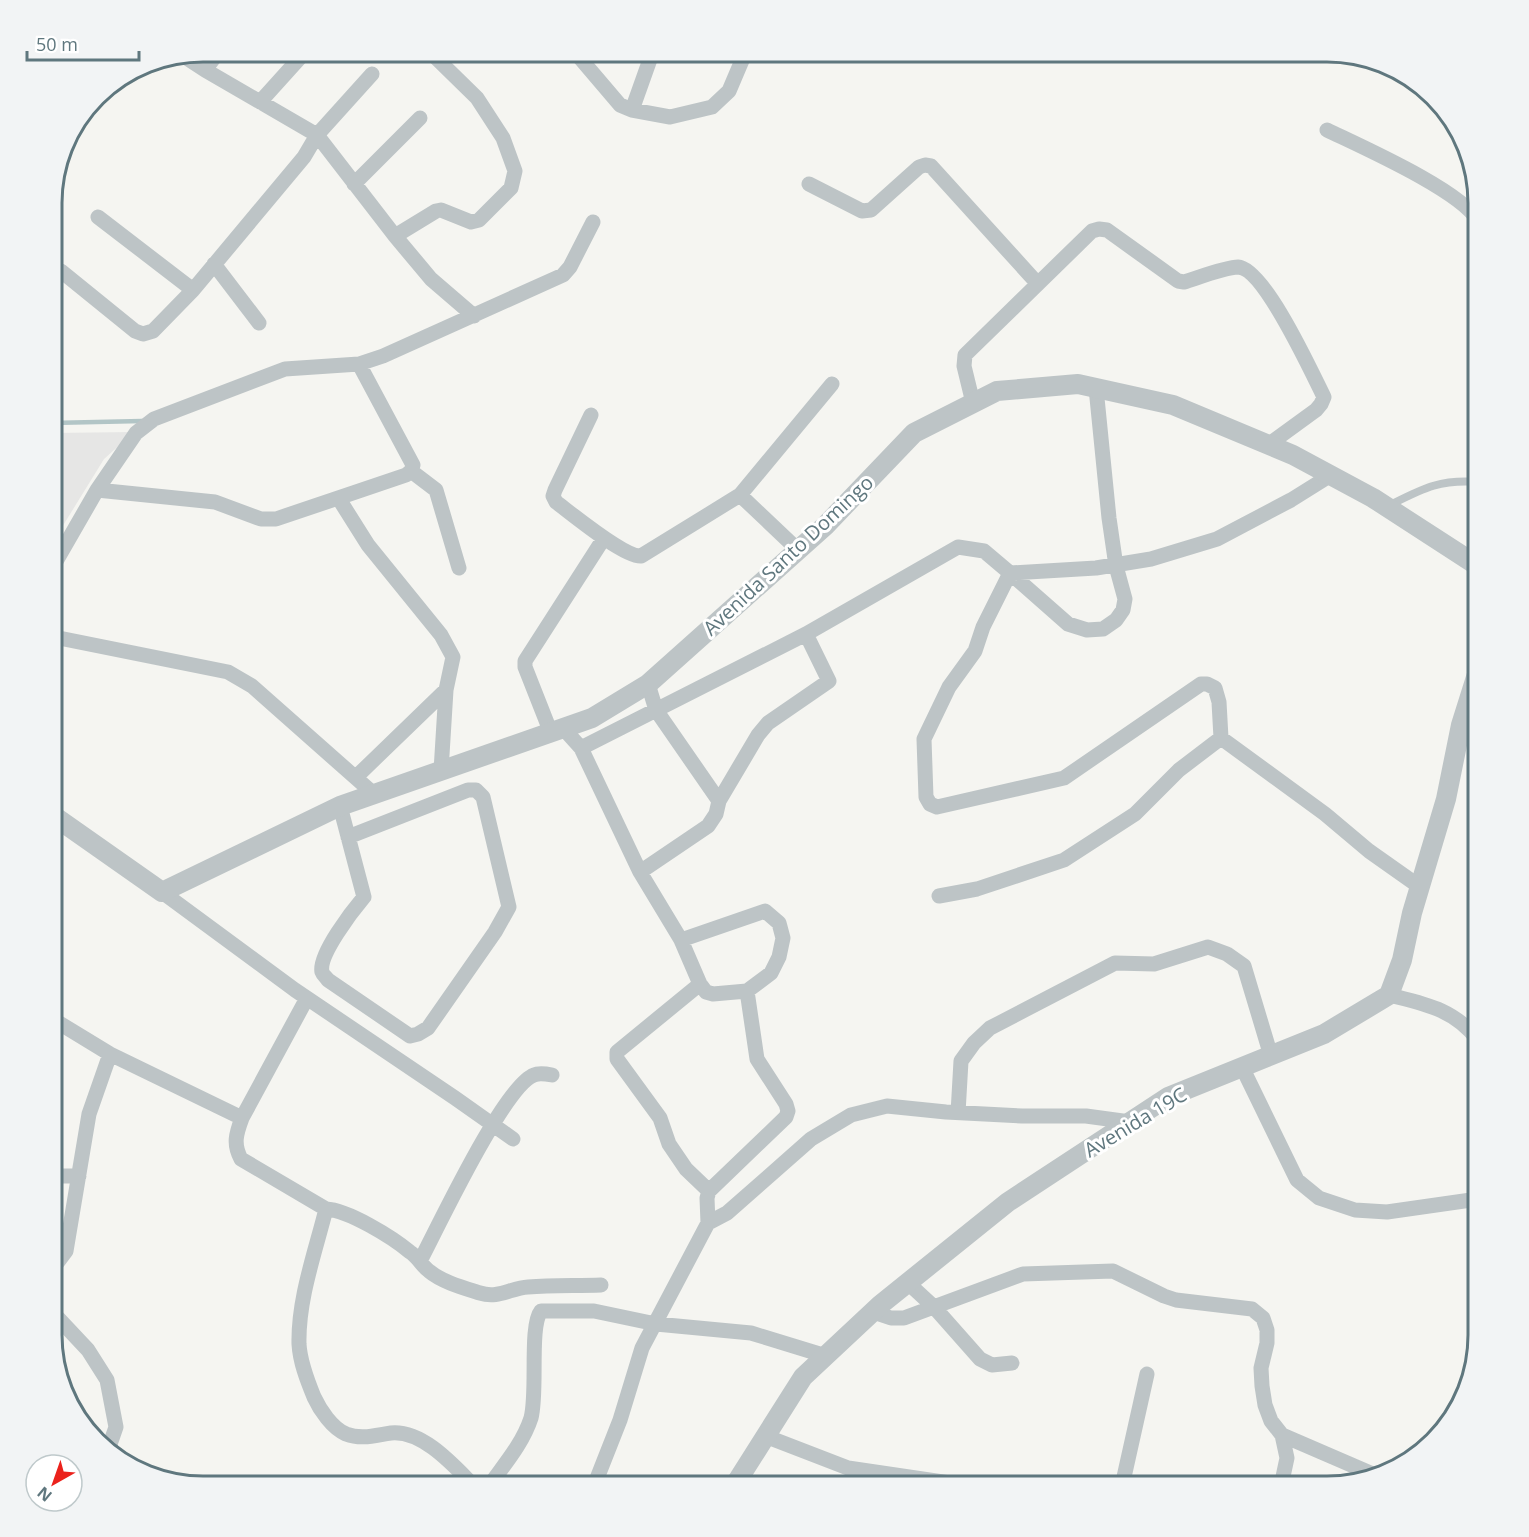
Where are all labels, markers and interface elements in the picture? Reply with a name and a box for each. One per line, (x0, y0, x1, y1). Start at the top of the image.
scale bar (27, 24, 140, 62)
text: 50 m (36, 32, 78, 56)
street label: Avenida Santo Domingo (697, 469, 879, 641)
street label: Avenida 19C (1079, 1081, 1191, 1163)
north arrow (24, 1453, 84, 1513)
text: N (32, 1482, 56, 1507)

